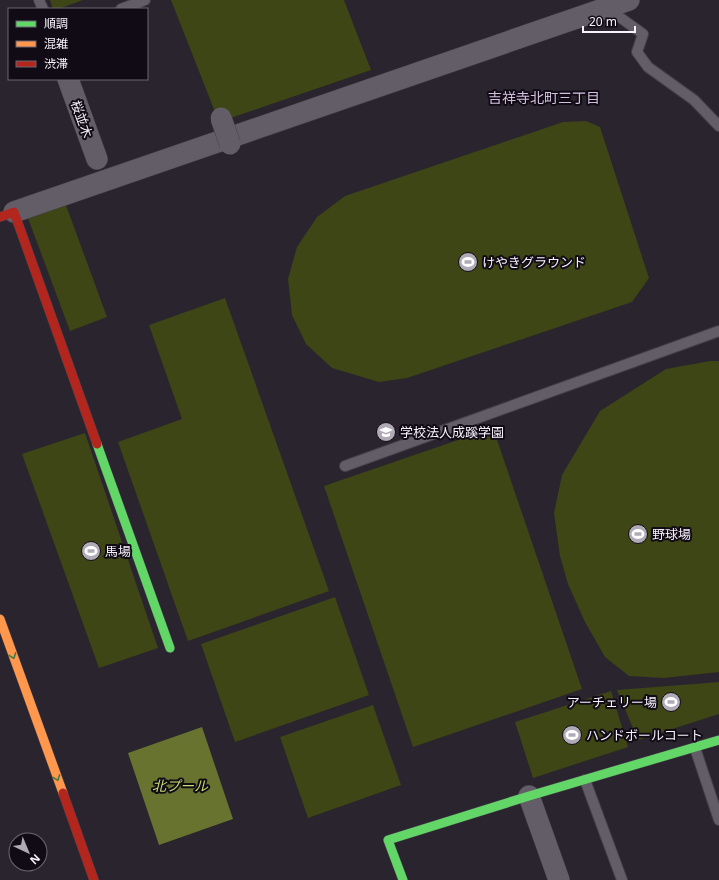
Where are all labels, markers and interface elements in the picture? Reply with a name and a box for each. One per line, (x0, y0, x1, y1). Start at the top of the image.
legend (8, 8, 148, 80)
scale bar (583, 8, 635, 34)
text: 20 m (589, 13, 617, 30)
text: 順調 (44, 15, 68, 32)
text: 混雑 (44, 35, 68, 52)
text: 渋滞 (44, 55, 68, 72)
district label: 吉祥寺北町三丁目 (488, 88, 600, 107)
street label: 桜並木 (67, 98, 97, 140)
sports icon: けやきグラウンド (457, 251, 479, 273)
place label: けやきグラウンド (482, 253, 586, 271)
school or university icon: 学校法人成蹊学園 (375, 421, 397, 443)
place label: 学校法人成蹊学園 (400, 423, 504, 441)
sports icon: 野球場 (627, 523, 649, 545)
place label: 野球場 (652, 525, 691, 543)
sports icon: 馬場 (80, 540, 102, 562)
place label: 馬場 (105, 542, 131, 560)
one-way arrow (8, 652, 17, 659)
sports icon: アーチェリー場 (660, 691, 682, 713)
place label: アーチェリー場 (567, 693, 657, 711)
sports icon: ハンドボールコート (561, 724, 583, 746)
place label: ハンドボールコート (586, 726, 703, 744)
one-way arrow (53, 774, 61, 781)
water label: 北プール (152, 776, 209, 795)
north arrow (8, 832, 48, 872)
text: N (27, 851, 44, 868)

